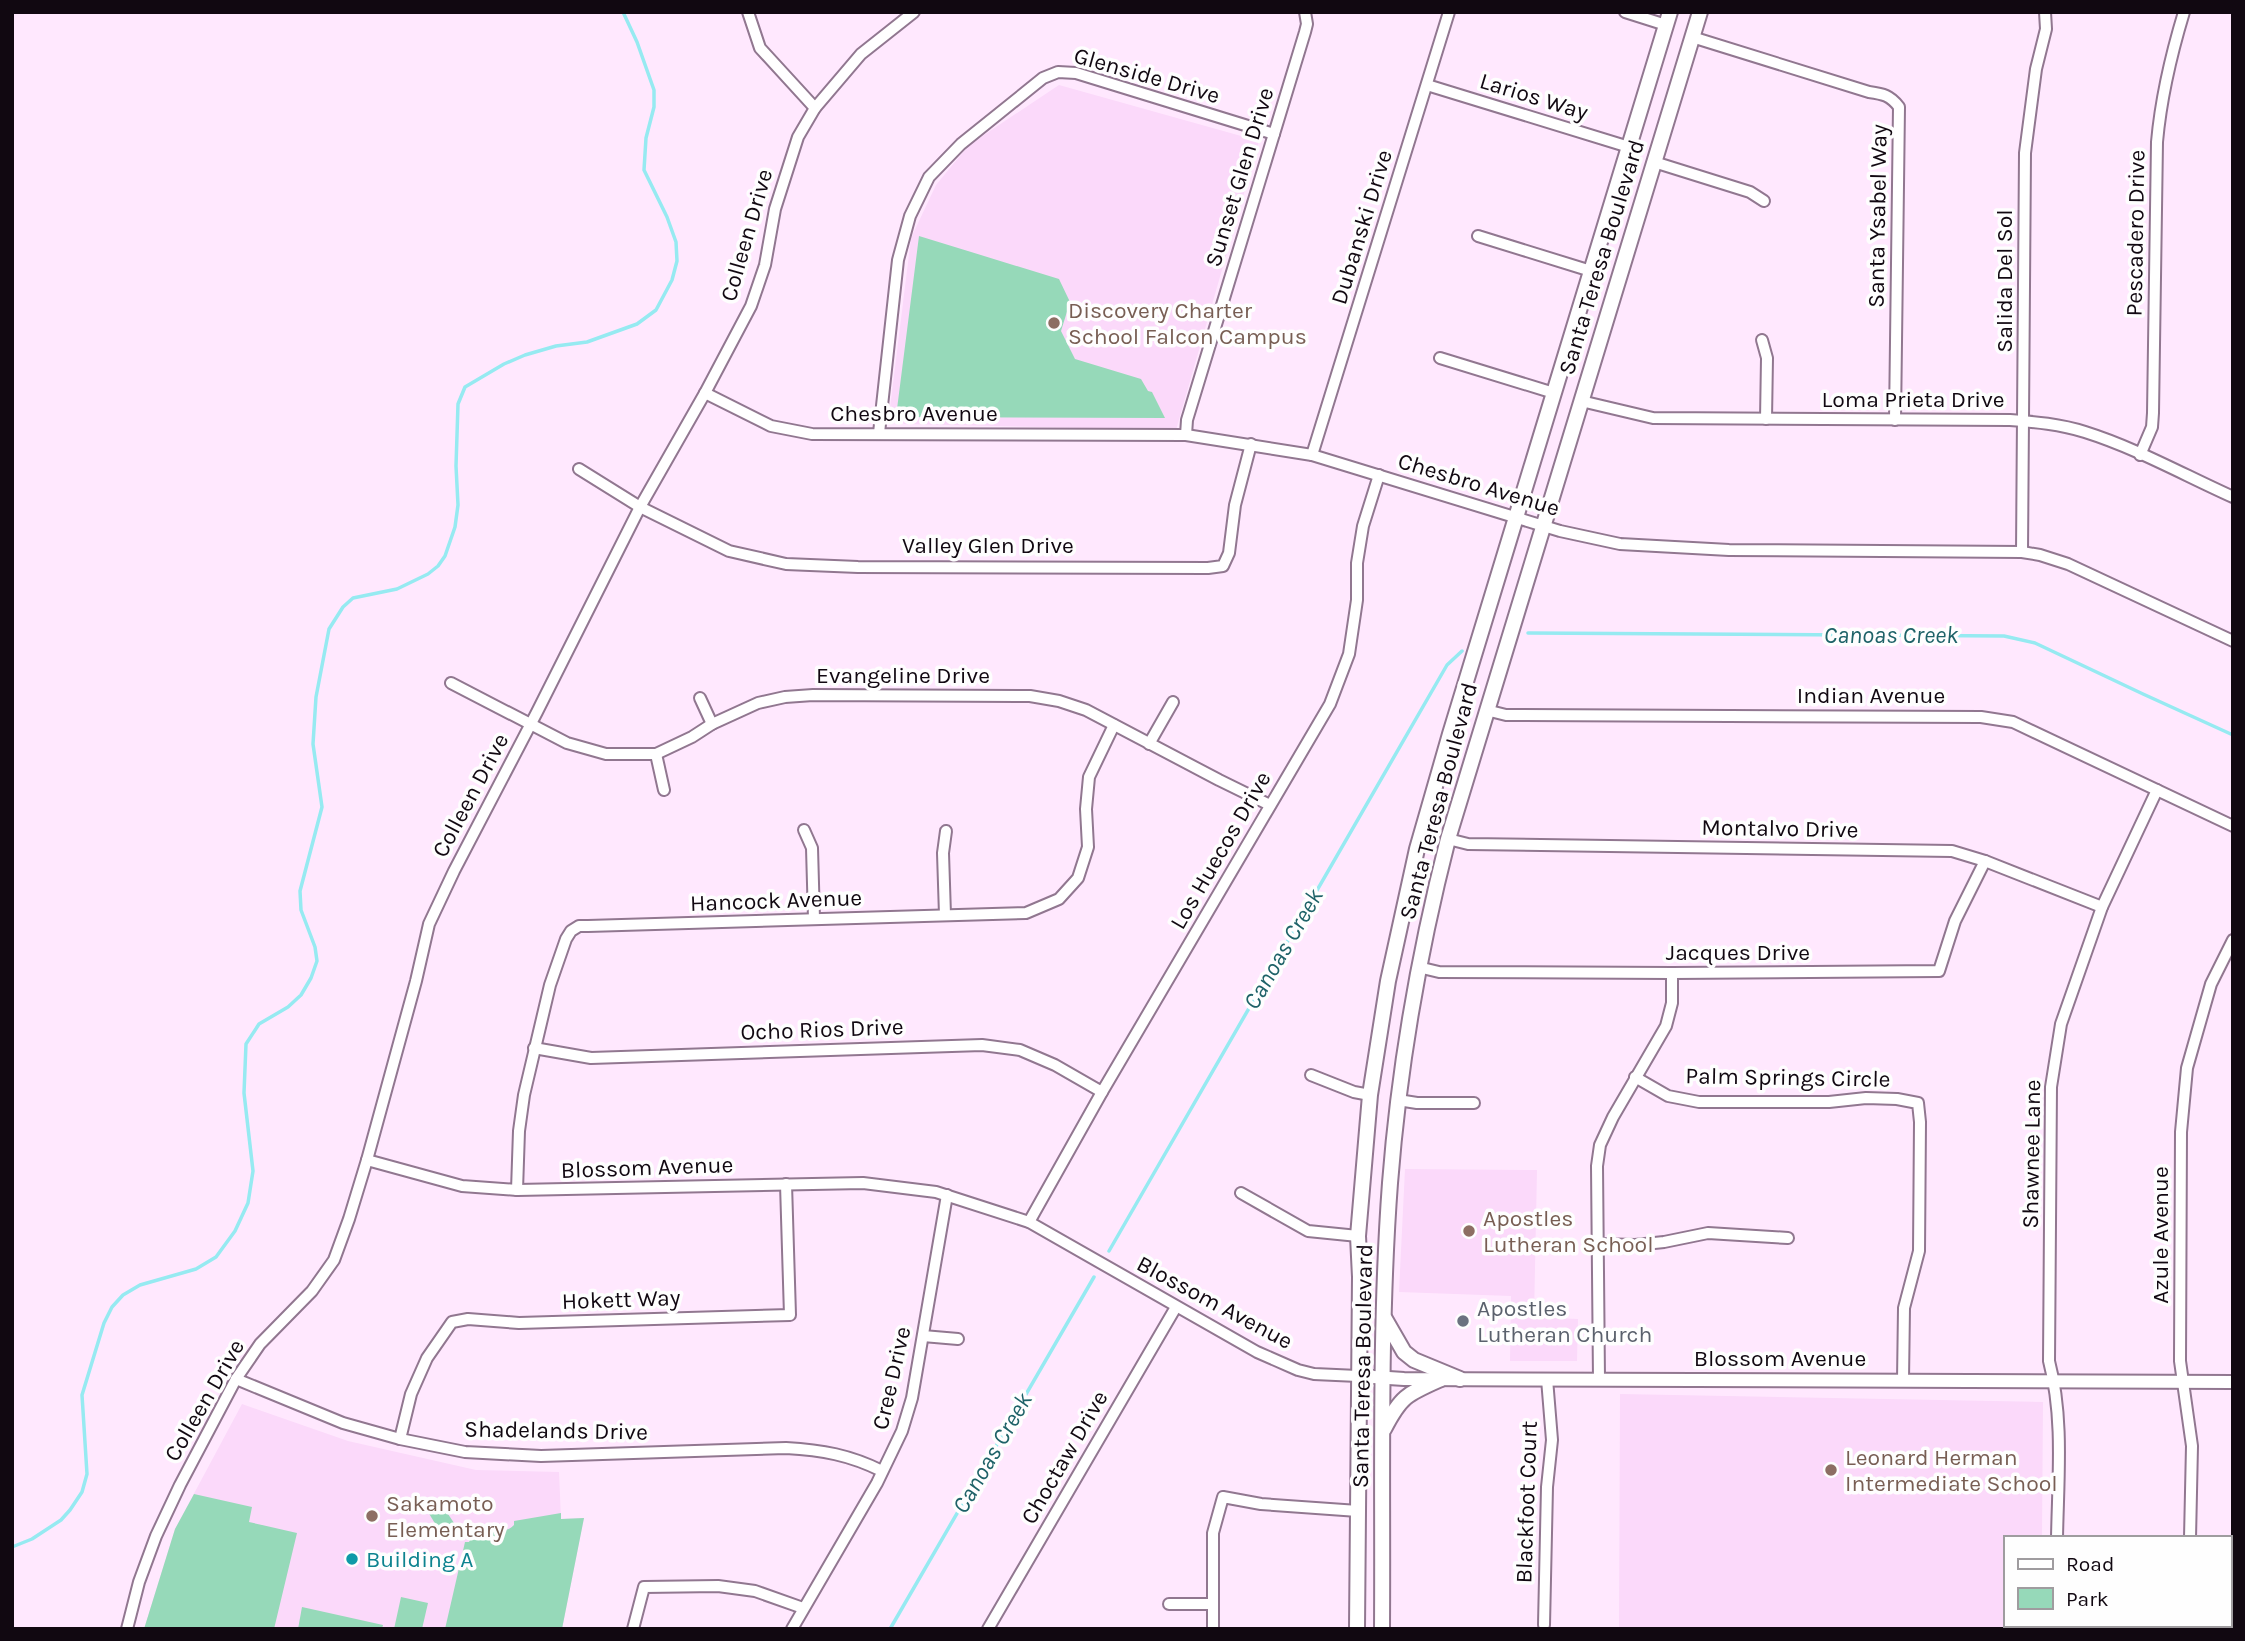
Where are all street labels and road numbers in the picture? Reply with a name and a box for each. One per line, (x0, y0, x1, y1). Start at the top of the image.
street label: Glenside Drive (1071, 42, 1223, 109)
street label: Larios Way (1476, 67, 1592, 126)
street label: Sunset Glen Drive (1199, 84, 1280, 270)
street label: Santa Ysabel Way (1862, 124, 1893, 308)
street label: Santa Teresa Boulevard (1553, 136, 1650, 378)
street label: Dubanski Drive (1325, 147, 1398, 308)
street label: Pescadero Drive (2121, 149, 2150, 317)
street label: Colleen Drive (715, 166, 778, 304)
street label: Salida Del Sol (1991, 209, 2018, 353)
street label: Loma Prieta Drive (1821, 386, 2005, 413)
street label: Chesbro Avenue (830, 400, 998, 427)
street label: Chesbro Avenue (1395, 447, 1563, 522)
street label: Valley Glen Drive (902, 532, 1074, 559)
street label: Evangeline Drive (816, 662, 990, 689)
street label: Santa Teresa Boulevard (1394, 680, 1483, 923)
street label: Indian Avenue (1797, 682, 1945, 709)
street label: Colleen Drive (427, 729, 514, 862)
street label: Los Huecos Drive (1164, 767, 1277, 934)
street label: Montalvo Drive (1701, 814, 1859, 843)
street label: Hancock Avenue (689, 884, 863, 917)
street label: Jacques Drive (1666, 939, 1810, 966)
street label: Ocho Rios Drive (740, 1013, 904, 1046)
street label: Palm Springs Circle (1685, 1062, 1891, 1093)
street label: Shawnee Lane (2017, 1079, 2046, 1229)
street label: Blossom Avenue (560, 1151, 734, 1184)
street label: Azule Avenue (2147, 1166, 2174, 1304)
street label: Santa Teresa Boulevard (1347, 1244, 1378, 1488)
street label: Blossom Avenue (1132, 1250, 1297, 1355)
street label: Hokett Way (561, 1284, 681, 1315)
street label: Cree Drive (866, 1324, 916, 1432)
street label: Colleen Drive (159, 1335, 250, 1466)
street label: Blossom Avenue (1694, 1345, 1866, 1372)
street label: Choctaw Drive (1015, 1386, 1114, 1529)
street label: Shadelands Drive (464, 1415, 648, 1446)
street label: Blackfoot Court (1510, 1420, 1543, 1584)

